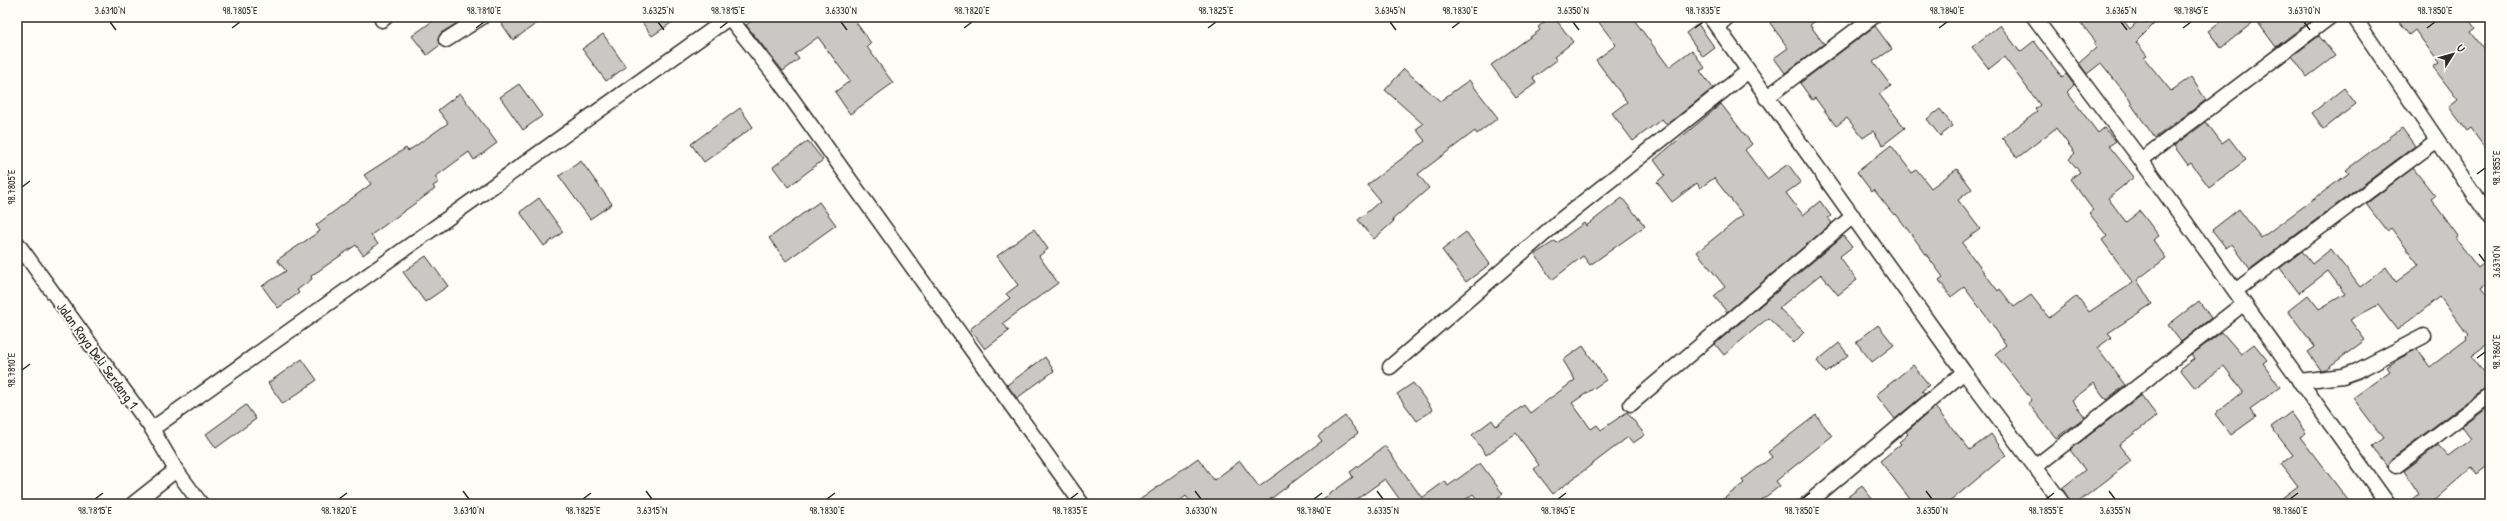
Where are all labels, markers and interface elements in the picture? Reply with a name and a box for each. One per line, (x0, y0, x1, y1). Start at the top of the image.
text: 3.6310°N (95, 4, 125, 17)
text: 98.7805°E (223, 4, 258, 17)
text: 98.7810°E (467, 4, 502, 17)
text: 3.6325°N (642, 4, 674, 17)
text: 98.7815°E (711, 4, 746, 17)
text: 3.6330°N (825, 4, 857, 17)
text: 98.7820°E (954, 4, 990, 17)
text: 98.7825°E (1198, 4, 1234, 17)
text: 3.6345°N (1375, 4, 1405, 17)
text: 98.7830°E (1442, 4, 1478, 17)
text: 3.6350°N (1557, 4, 1589, 17)
text: 98.7835°E (1686, 4, 1721, 17)
text: 98.7840°E (1930, 4, 1965, 17)
text: 3.6365°N (2106, 4, 2136, 17)
text: 98.7845°E (2174, 4, 2209, 17)
text: 3.6370°N (2288, 4, 2320, 17)
text: 98.7850°E (2418, 4, 2453, 17)
north arrow (2433, 34, 2473, 74)
text: U (2454, 41, 2468, 55)
text: 98.7855°E (2490, 150, 2503, 185)
text: 98.7805°E (5, 169, 18, 204)
text: 3.6370°N (2490, 246, 2503, 278)
street label: Jalan Raya Deli Serdang 1 (52, 298, 143, 413)
text: 98.7860°E (2490, 334, 2503, 369)
text: 98.7810°E (5, 352, 18, 387)
text: 98.7815°E (78, 504, 113, 517)
text: 98.7820°E (321, 504, 357, 517)
text: 3.6310°N (454, 504, 484, 517)
text: 98.7825°E (565, 504, 601, 517)
text: 3.6315°N (637, 504, 667, 517)
text: 98.7830°E (809, 504, 845, 517)
text: 98.7835°E (1053, 504, 1088, 517)
text: 3.6330°N (1185, 504, 1217, 517)
text: 98.7840°E (1297, 504, 1332, 517)
text: 3.6335°N (1367, 504, 1399, 517)
text: 98.7845°E (1541, 504, 1576, 517)
text: 98.7850°E (1785, 504, 1820, 517)
text: 3.6350°N (1916, 504, 1948, 517)
text: 98.7855°E (2029, 504, 2064, 517)
text: 3.6355°N (2099, 504, 2131, 517)
text: 98.7860°E (2273, 504, 2308, 517)

